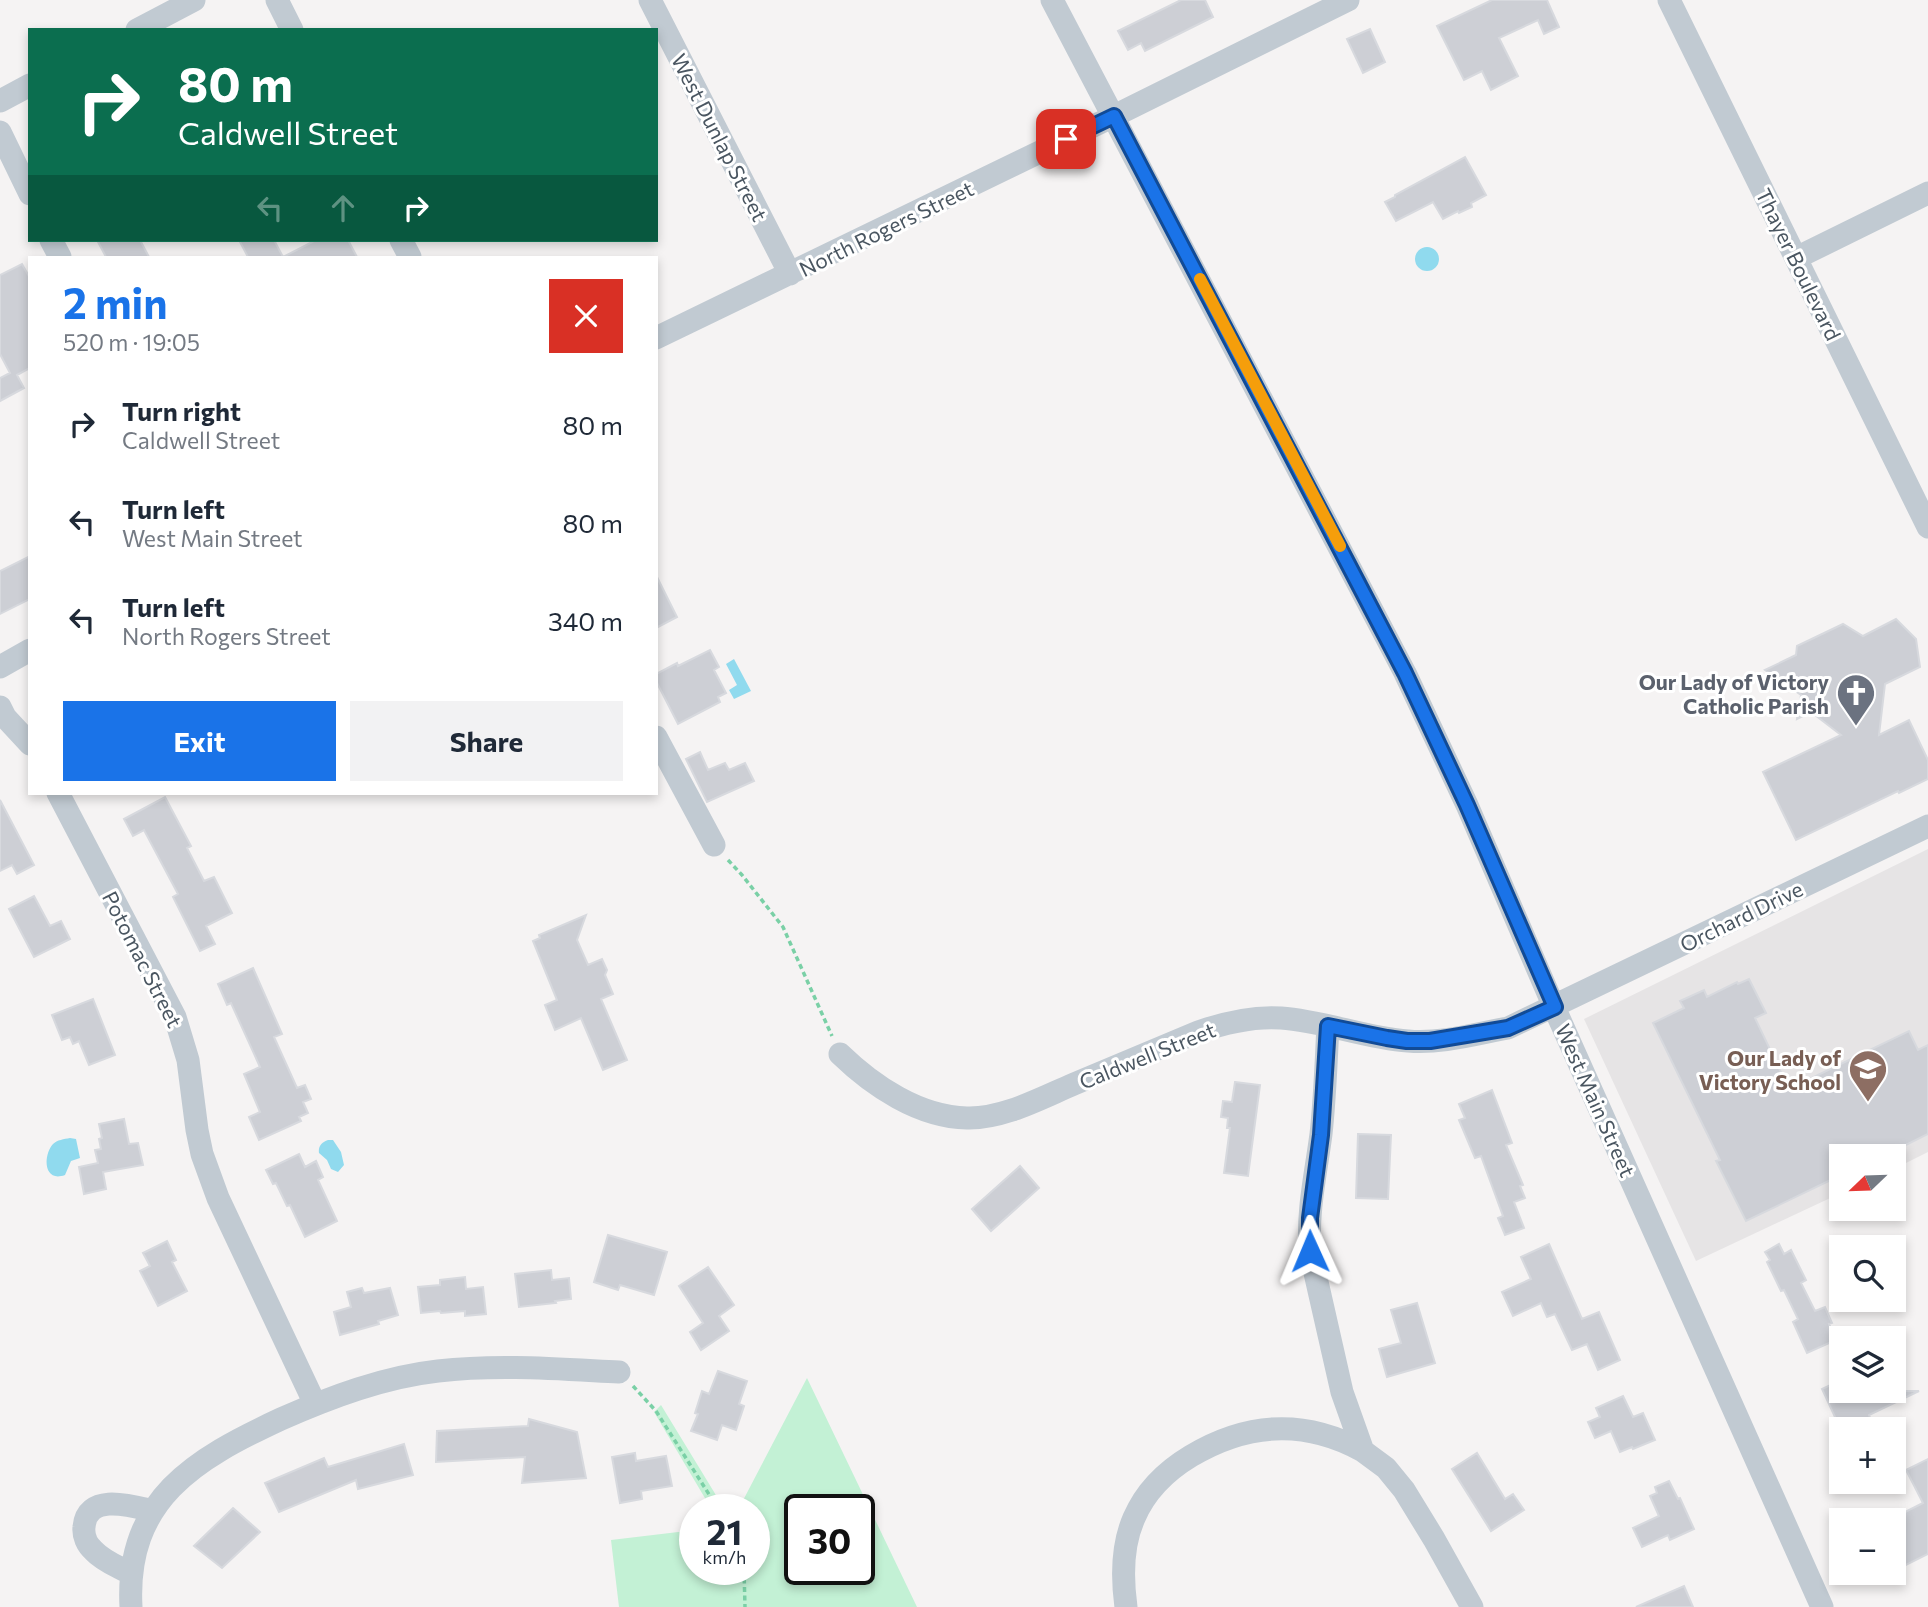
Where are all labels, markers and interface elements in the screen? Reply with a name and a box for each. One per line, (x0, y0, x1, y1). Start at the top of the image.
street label: West Dunlap Street (667, 49, 773, 225)
text: 80 m (178, 52, 293, 112)
icon: right (63, 56, 154, 147)
pin (1036, 109, 1096, 169)
text: Caldwell Street (178, 112, 398, 152)
icon: arrive (1047, 120, 1085, 158)
street label: North Rogers Street (795, 175, 977, 281)
street label: Thayer Boulevard (1751, 184, 1847, 344)
icon: left (251, 189, 289, 227)
icon: ahead (324, 189, 362, 227)
icon: right (397, 189, 435, 227)
text: 2 min (63, 276, 168, 328)
button: close (549, 279, 623, 353)
text: 520 m · 19:05 (63, 328, 200, 356)
text: Turn right (122, 395, 241, 426)
icon: right (63, 405, 101, 443)
text: 80 m (563, 409, 623, 440)
text: Caldwell Street (122, 426, 280, 454)
text: Turn left (122, 493, 225, 524)
icon: left (63, 503, 101, 541)
text: 80 m (563, 507, 623, 538)
text: West Main Street (122, 524, 303, 552)
text: Turn left (122, 591, 225, 622)
icon: left (63, 601, 101, 639)
text: 340 m (548, 605, 623, 636)
text: North Rogers Street (122, 622, 331, 650)
place label: Our Lady of Victory Catholic Parish (1639, 669, 1829, 718)
church icon: Our Lady of Victory Catholic Parish (1835, 672, 1877, 727)
button: Exit (63, 701, 336, 781)
button: Share (350, 701, 623, 781)
street label: Orchard Drive (1676, 876, 1806, 956)
street label: Potomac Street (98, 887, 188, 1031)
street label: Caldwell Street (1075, 1016, 1219, 1094)
street label: West Main Street (1551, 1020, 1641, 1180)
place label: Our Lady of Victory School (1699, 1045, 1841, 1094)
school or university icon: Our Lady of Victory School (1847, 1048, 1889, 1103)
north arrow (1829, 1144, 1906, 1222)
map controls (1829, 1144, 1906, 1585)
position arrow (1273, 1214, 1347, 1288)
button: search (1829, 1235, 1906, 1312)
button: layers (1829, 1326, 1906, 1403)
button: + (1829, 1417, 1906, 1494)
speed limit sign: 30 (784, 1494, 875, 1585)
button: − (1829, 1508, 1906, 1585)
text: 21 (707, 1509, 742, 1552)
text: km/h (703, 1546, 746, 1568)

